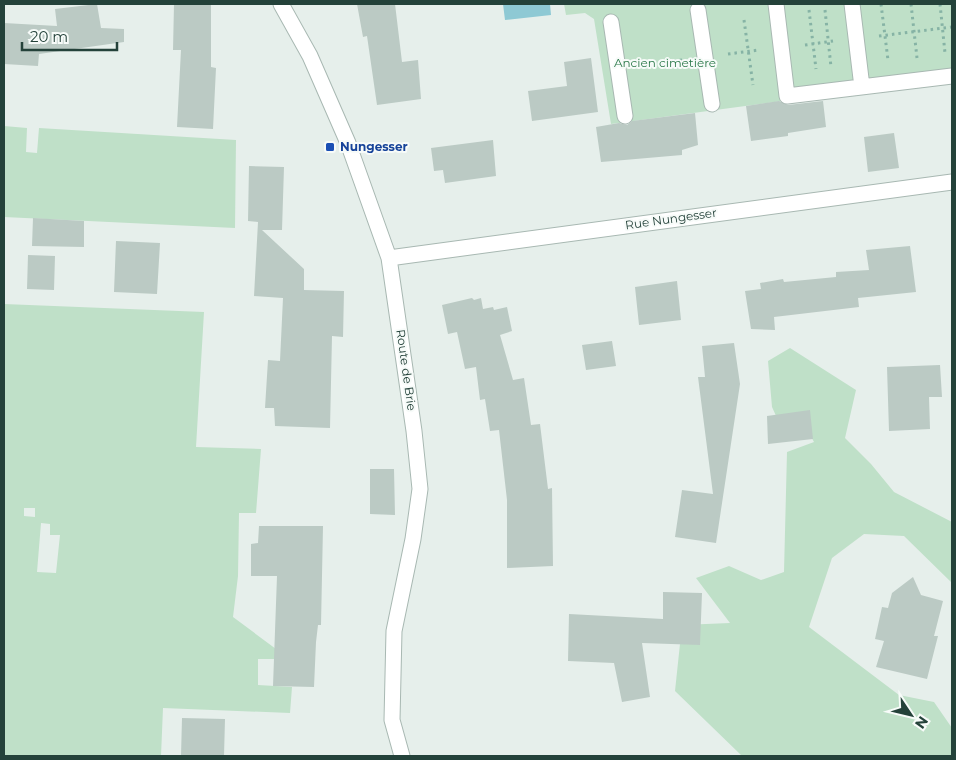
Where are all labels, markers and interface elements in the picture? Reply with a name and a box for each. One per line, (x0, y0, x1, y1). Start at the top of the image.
scale bar (22, 20, 118, 52)
text: 20 m (30, 27, 68, 46)
park label: Ancien cimetière (614, 55, 716, 70)
place label: Nungesser (340, 139, 408, 154)
marker: Nungesser (324, 141, 336, 153)
street label: Rue Nungesser (624, 205, 718, 232)
street label: Route de Brie (393, 328, 420, 412)
north arrow (886, 690, 936, 740)
text: N (911, 713, 932, 732)

